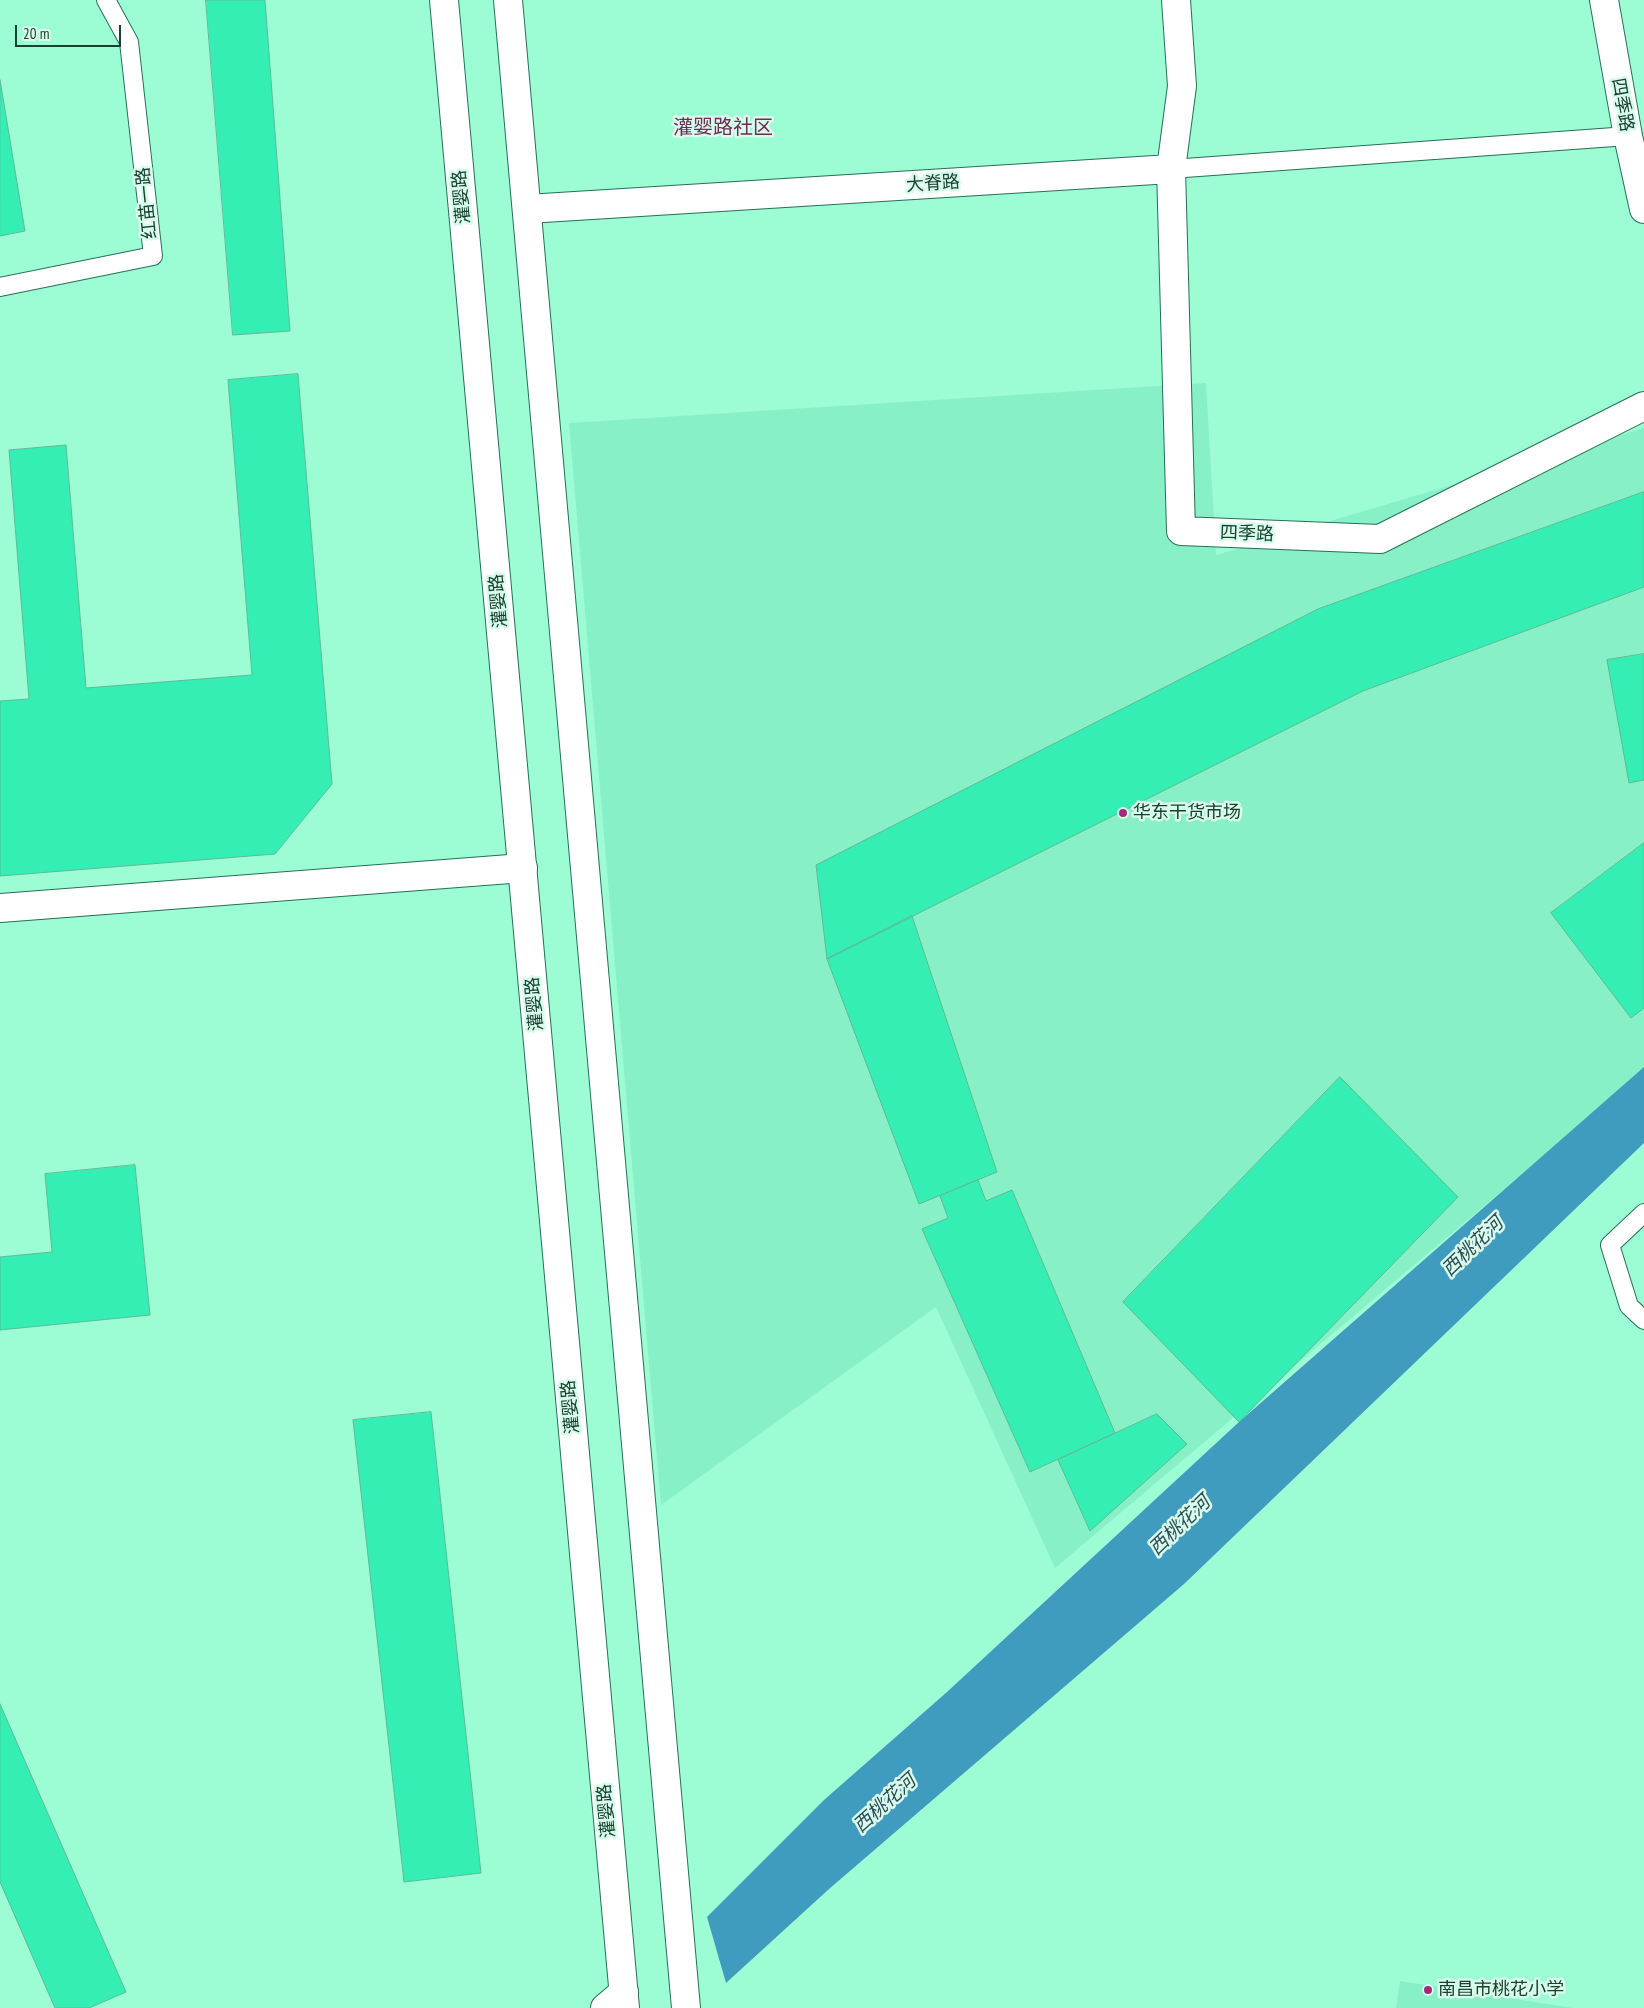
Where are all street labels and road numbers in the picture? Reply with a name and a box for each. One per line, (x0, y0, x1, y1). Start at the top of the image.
street label: 四季路 (1607, 77, 1637, 133)
street label: 红苗一路 (132, 166, 162, 240)
street label: 灌婴路 (449, 169, 475, 225)
street label: 大脊路 (905, 171, 961, 197)
street label: 四季路 (1220, 522, 1274, 546)
street label: 灌婴路 (486, 573, 512, 629)
street label: 灌婴路 (522, 976, 548, 1032)
street label: 灌婴路 (558, 1379, 584, 1435)
street label: 灌婴路 (594, 1783, 620, 1839)

